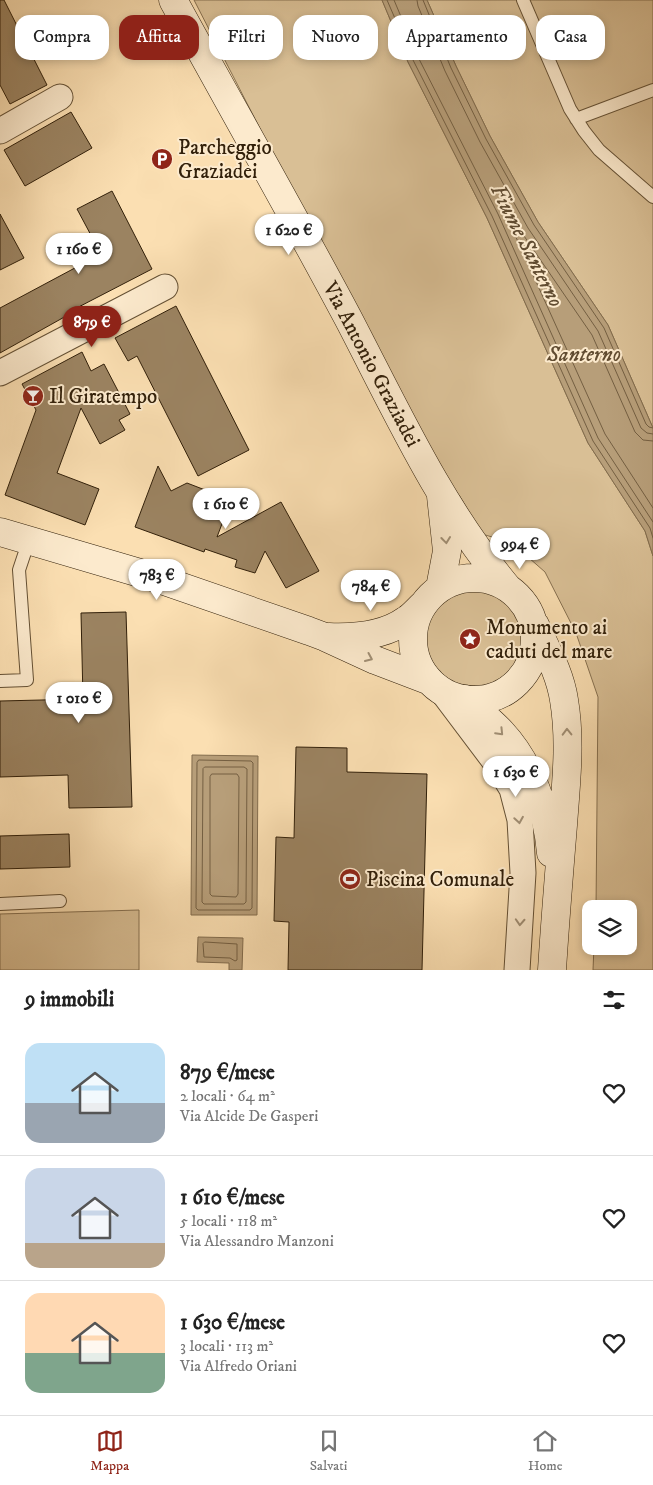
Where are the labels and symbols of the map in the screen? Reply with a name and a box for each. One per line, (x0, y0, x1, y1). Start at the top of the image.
place label: Parcheggio Graziadei (178, 135, 272, 185)
parking icon: Parcheggio Graziadei (150, 147, 174, 171)
water label: Fiume Santerno (484, 180, 569, 312)
pin: 1 620 € (243, 214, 335, 256)
pin: 1 160 € (33, 232, 125, 275)
street label: Via Antonio Graziadei (316, 276, 426, 452)
pin: 879 € (57, 306, 127, 348)
water label: Santerno (546, 341, 621, 368)
bar icon: Il Giratempo (21, 384, 45, 408)
place label: Il Giratempo (49, 384, 157, 410)
pin: 1 610 € (180, 488, 272, 530)
pin: 994 € (485, 528, 555, 570)
one-way arrow (440, 537, 451, 545)
pin: 783 € (122, 558, 192, 601)
pin: 784 € (336, 570, 406, 612)
place label: Monumento ai caduti del mare (486, 615, 613, 665)
place icon: Monumento ai caduti del mare (458, 627, 482, 651)
one-way arrow (364, 651, 373, 662)
pin: 1 010 € (33, 682, 125, 724)
one-way arrow (494, 726, 503, 735)
one-way arrow (562, 727, 572, 735)
pin: 1 630 € (470, 756, 562, 798)
one-way arrow (513, 815, 523, 824)
sports icon: Piscina Comunale (338, 867, 362, 891)
place label: Piscina Comunale (366, 867, 515, 893)
one-way arrow (515, 918, 526, 926)

